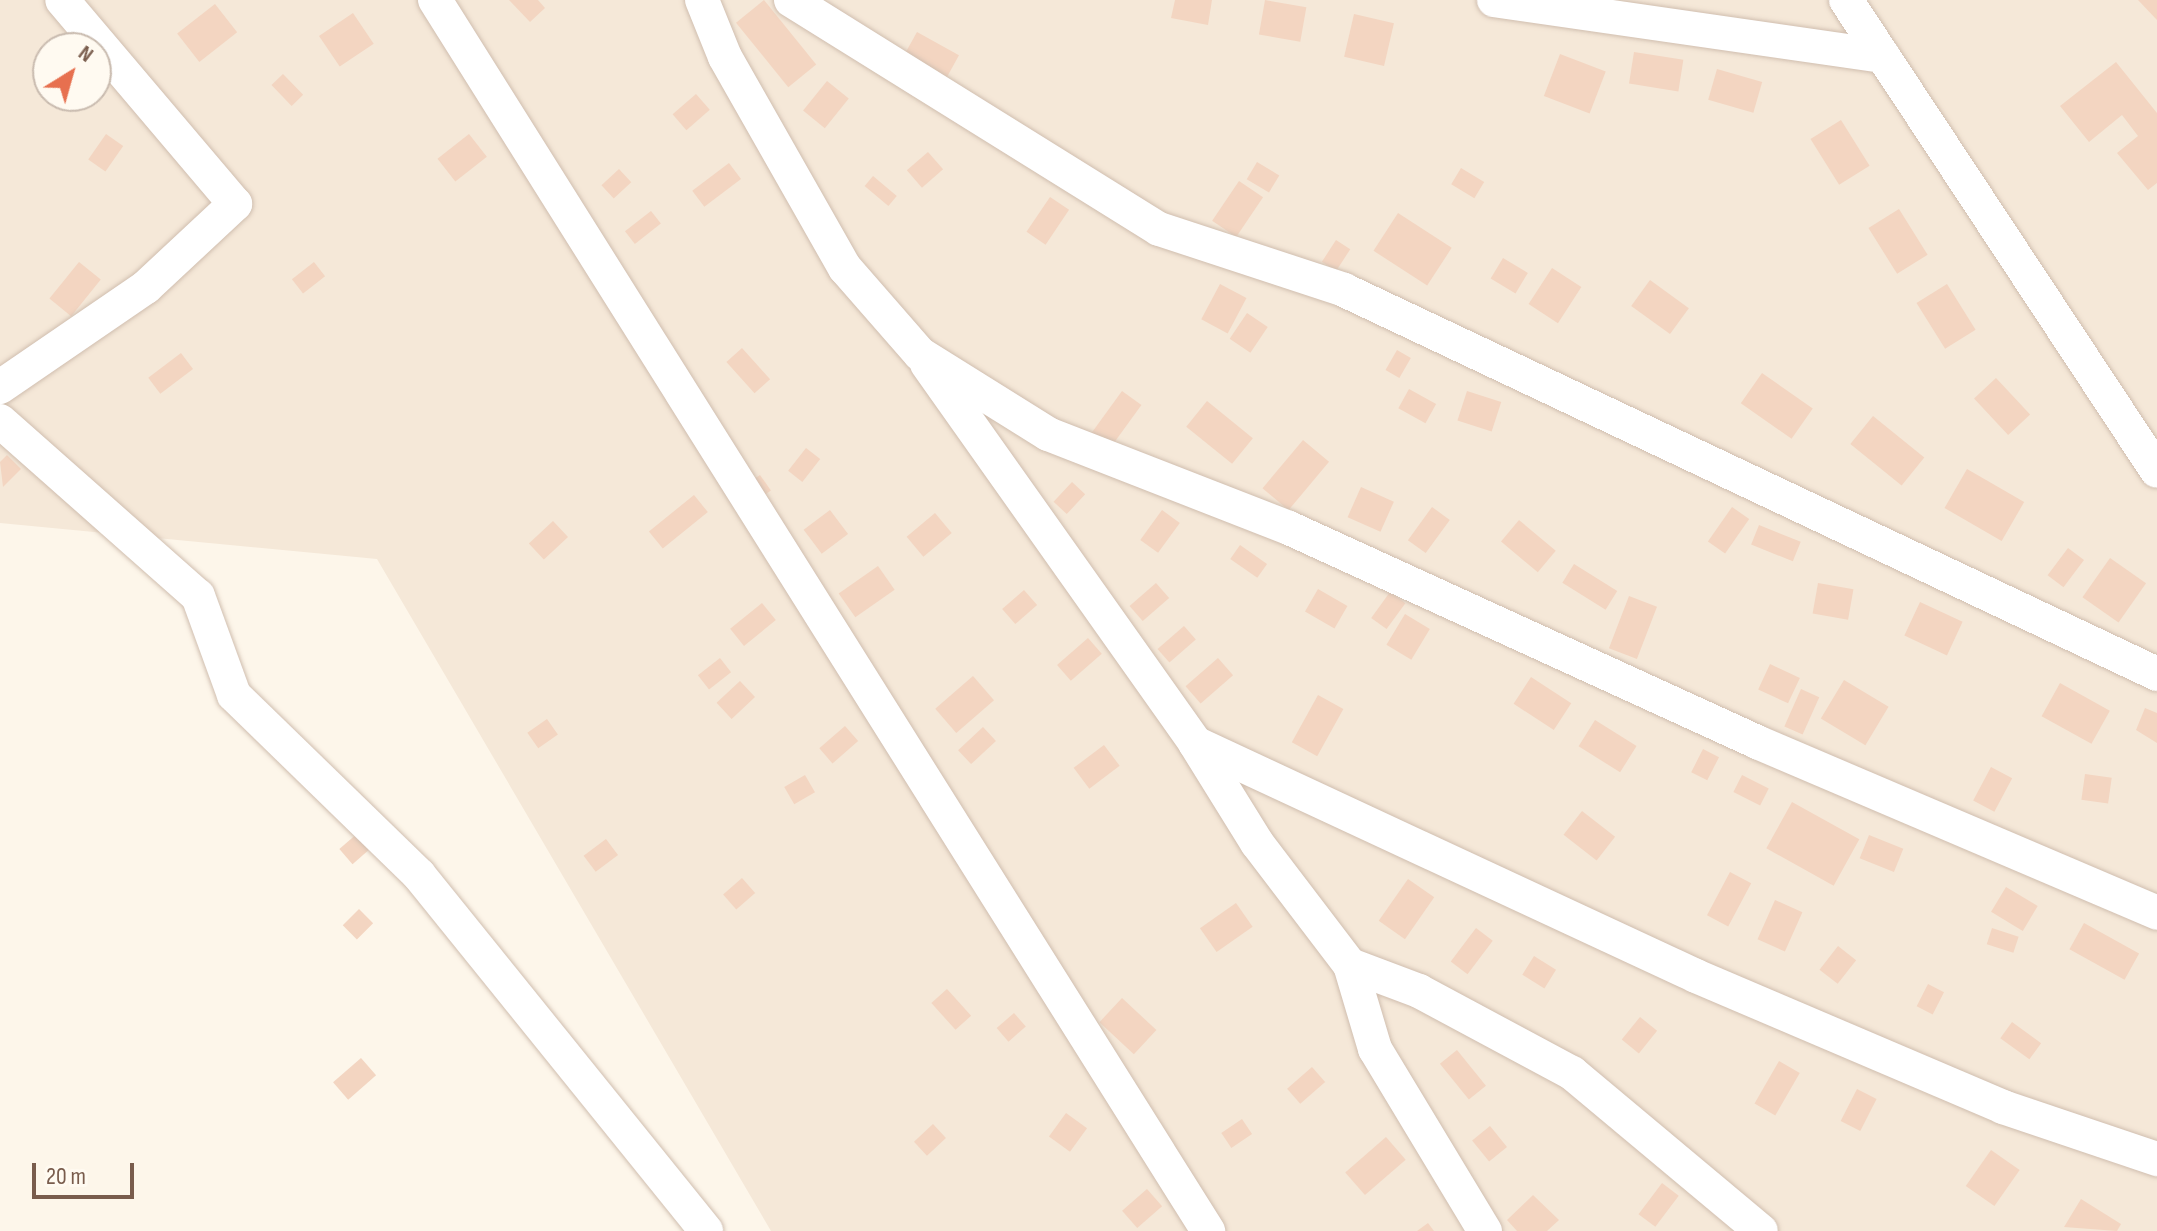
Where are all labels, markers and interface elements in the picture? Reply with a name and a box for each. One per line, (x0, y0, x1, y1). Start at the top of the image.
north arrow (32, 32, 112, 112)
text: N (73, 40, 98, 68)
scale bar (36, 1147, 138, 1197)
text: 20 m (46, 1162, 86, 1191)

